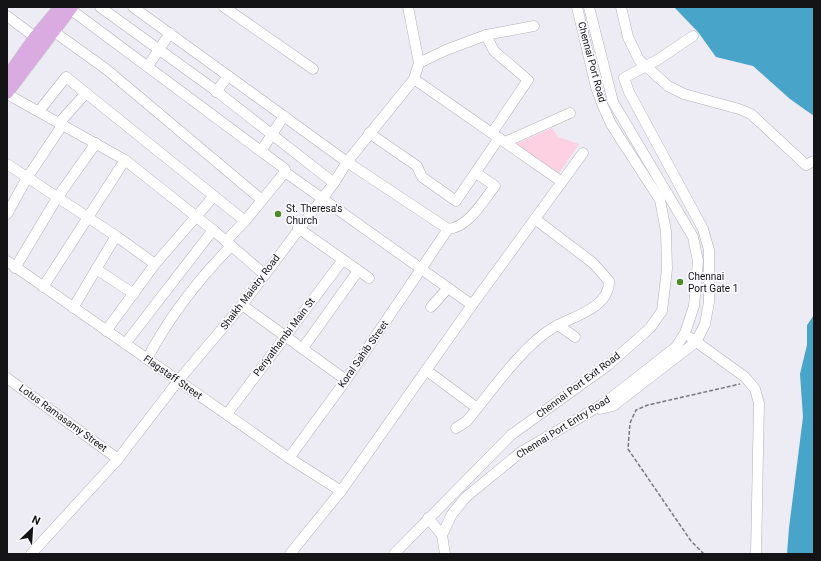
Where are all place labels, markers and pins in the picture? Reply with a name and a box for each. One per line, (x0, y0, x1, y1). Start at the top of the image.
place label: St. Theresa's Church (286, 203, 342, 226)
marker: St. Theresa's Church (273, 209, 283, 219)
place label: Chennai Port Gate 1 (688, 271, 738, 294)
marker: Chennai Port Gate 1 (675, 277, 685, 287)

